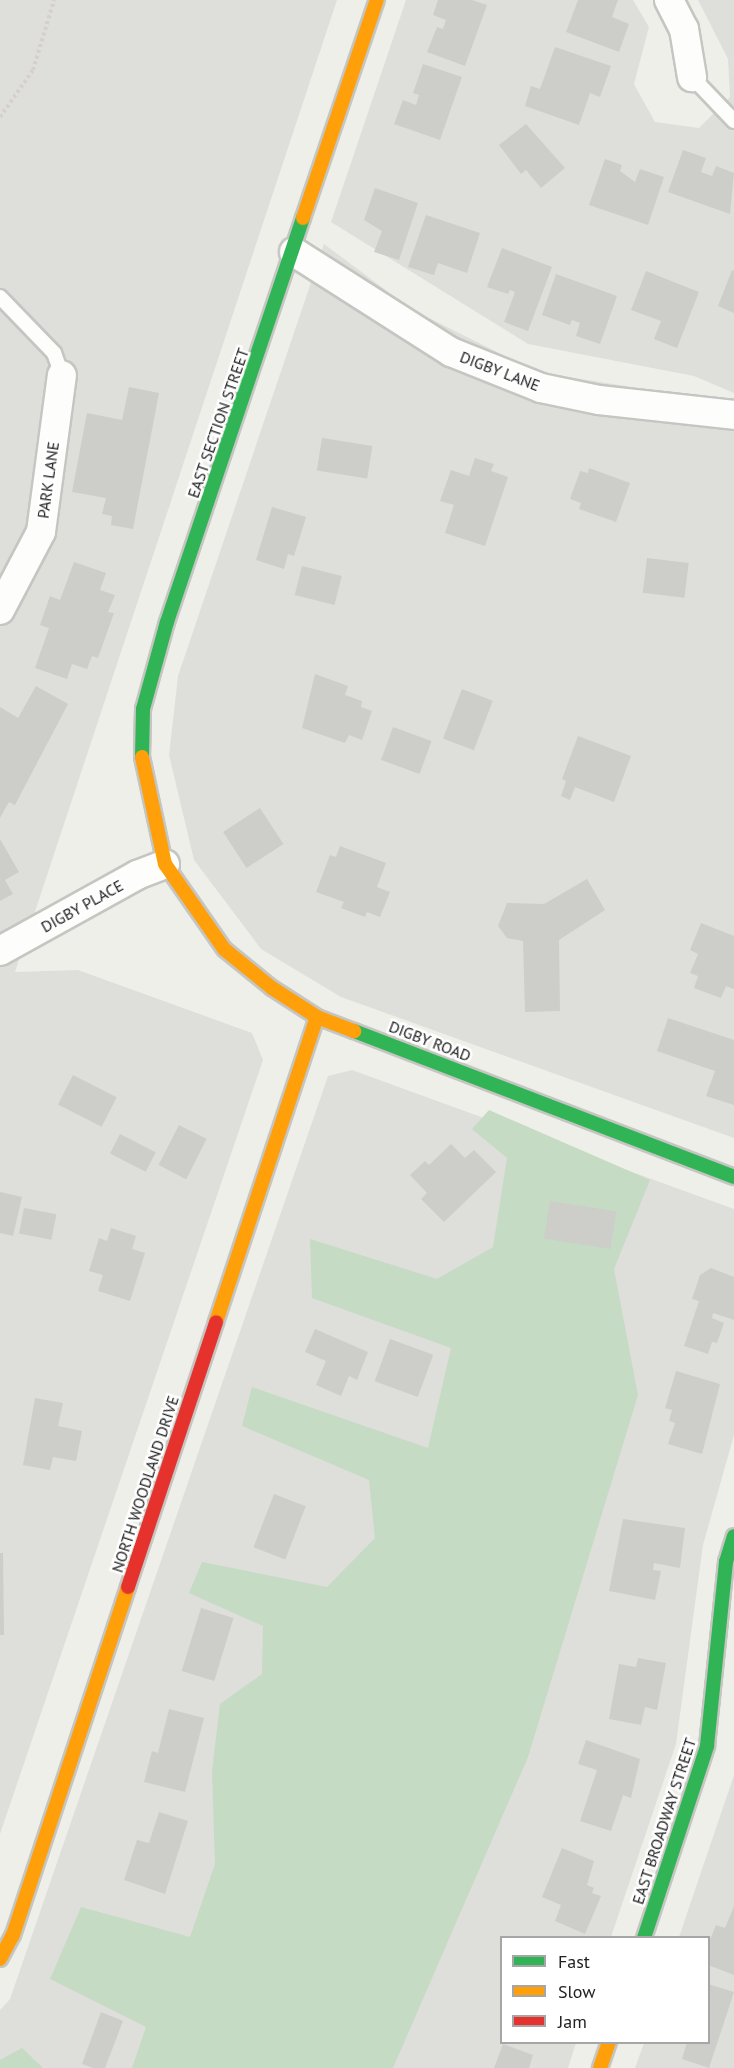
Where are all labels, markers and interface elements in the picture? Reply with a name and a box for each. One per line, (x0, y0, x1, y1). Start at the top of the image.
street label: EAST SECTION STREET (183, 345, 253, 501)
street label: DIGBY LANE (457, 347, 543, 395)
street label: PARK LANE (33, 440, 63, 520)
street label: DIGBY PLACE (37, 875, 127, 937)
street label: DIGBY ROAD (386, 1017, 474, 1065)
street label: NORTH WOODLAND DRIVE (107, 1393, 183, 1575)
street label: EAST BROADWAY STREET (628, 1735, 700, 1907)
legend (500, 1936, 710, 2044)
text: Fast (558, 1950, 590, 1973)
text: Slow (558, 1980, 596, 2003)
text: Jam (558, 2010, 587, 2033)

